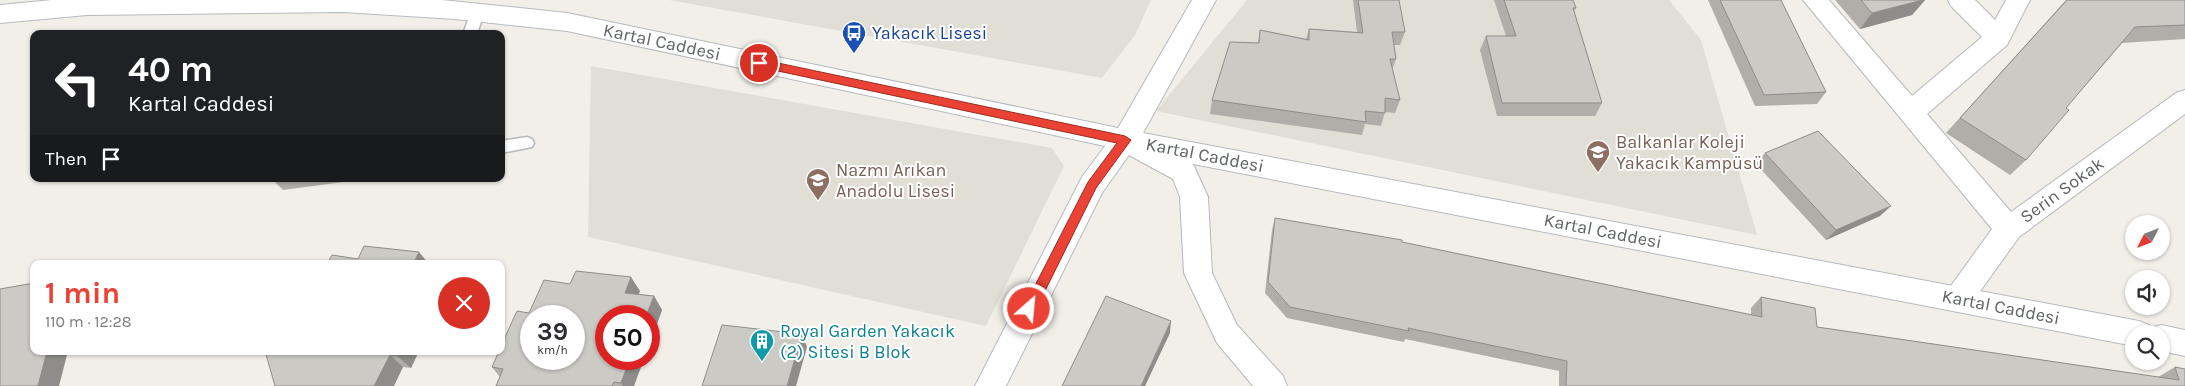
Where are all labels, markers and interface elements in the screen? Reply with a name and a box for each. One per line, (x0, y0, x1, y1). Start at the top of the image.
street label: Kartal Caddesi (601, 19, 723, 65)
bus stop icon: Yakacık Lisesi (841, 20, 867, 54)
place label: Yakacık Lisesi (872, 22, 987, 44)
pin (738, 42, 780, 84)
text: 40 m (128, 49, 213, 90)
icon: arrive (745, 49, 773, 77)
icon: left (45, 50, 110, 115)
text: Kartal Caddesi (128, 91, 274, 117)
place label: Balkanlar Koleji Yakacık Kampüsü (1616, 131, 1763, 174)
street label: Kartal Caddesi (1144, 133, 1266, 177)
school or university icon: Balkanlar Koleji Yakacık Kampüsü (1585, 139, 1611, 173)
icon: arrive (97, 145, 125, 173)
text: Then (45, 148, 87, 170)
street label: Serin Sokak (2016, 152, 2108, 228)
place label: Nazmı Arıkan Anadolu Lisesi (836, 159, 955, 202)
school or university icon: Nazmı Arıkan Anadolu Lisesi (805, 167, 831, 201)
street label: Kartal Caddesi (1542, 209, 1664, 253)
north arrow (2125, 215, 2170, 260)
map controls (2125, 215, 2170, 370)
button: sound (2125, 270, 2170, 315)
text: 1 min (45, 275, 120, 311)
button: close (438, 277, 490, 329)
position arrow (1002, 282, 1054, 334)
street label: Kartal Caddesi (1940, 285, 2062, 329)
speed limit sign: 50 (595, 305, 660, 370)
text: 110 m · 12:28 (45, 312, 132, 331)
text: 39 (537, 317, 568, 346)
place label: Royal Garden Yakacık (2) Sitesi B Blok (780, 320, 955, 363)
button: search (2125, 325, 2170, 370)
building icon: Royal Garden Yakacık (2) Sitesi B Blok (749, 328, 775, 362)
text: km/h (537, 343, 568, 357)

